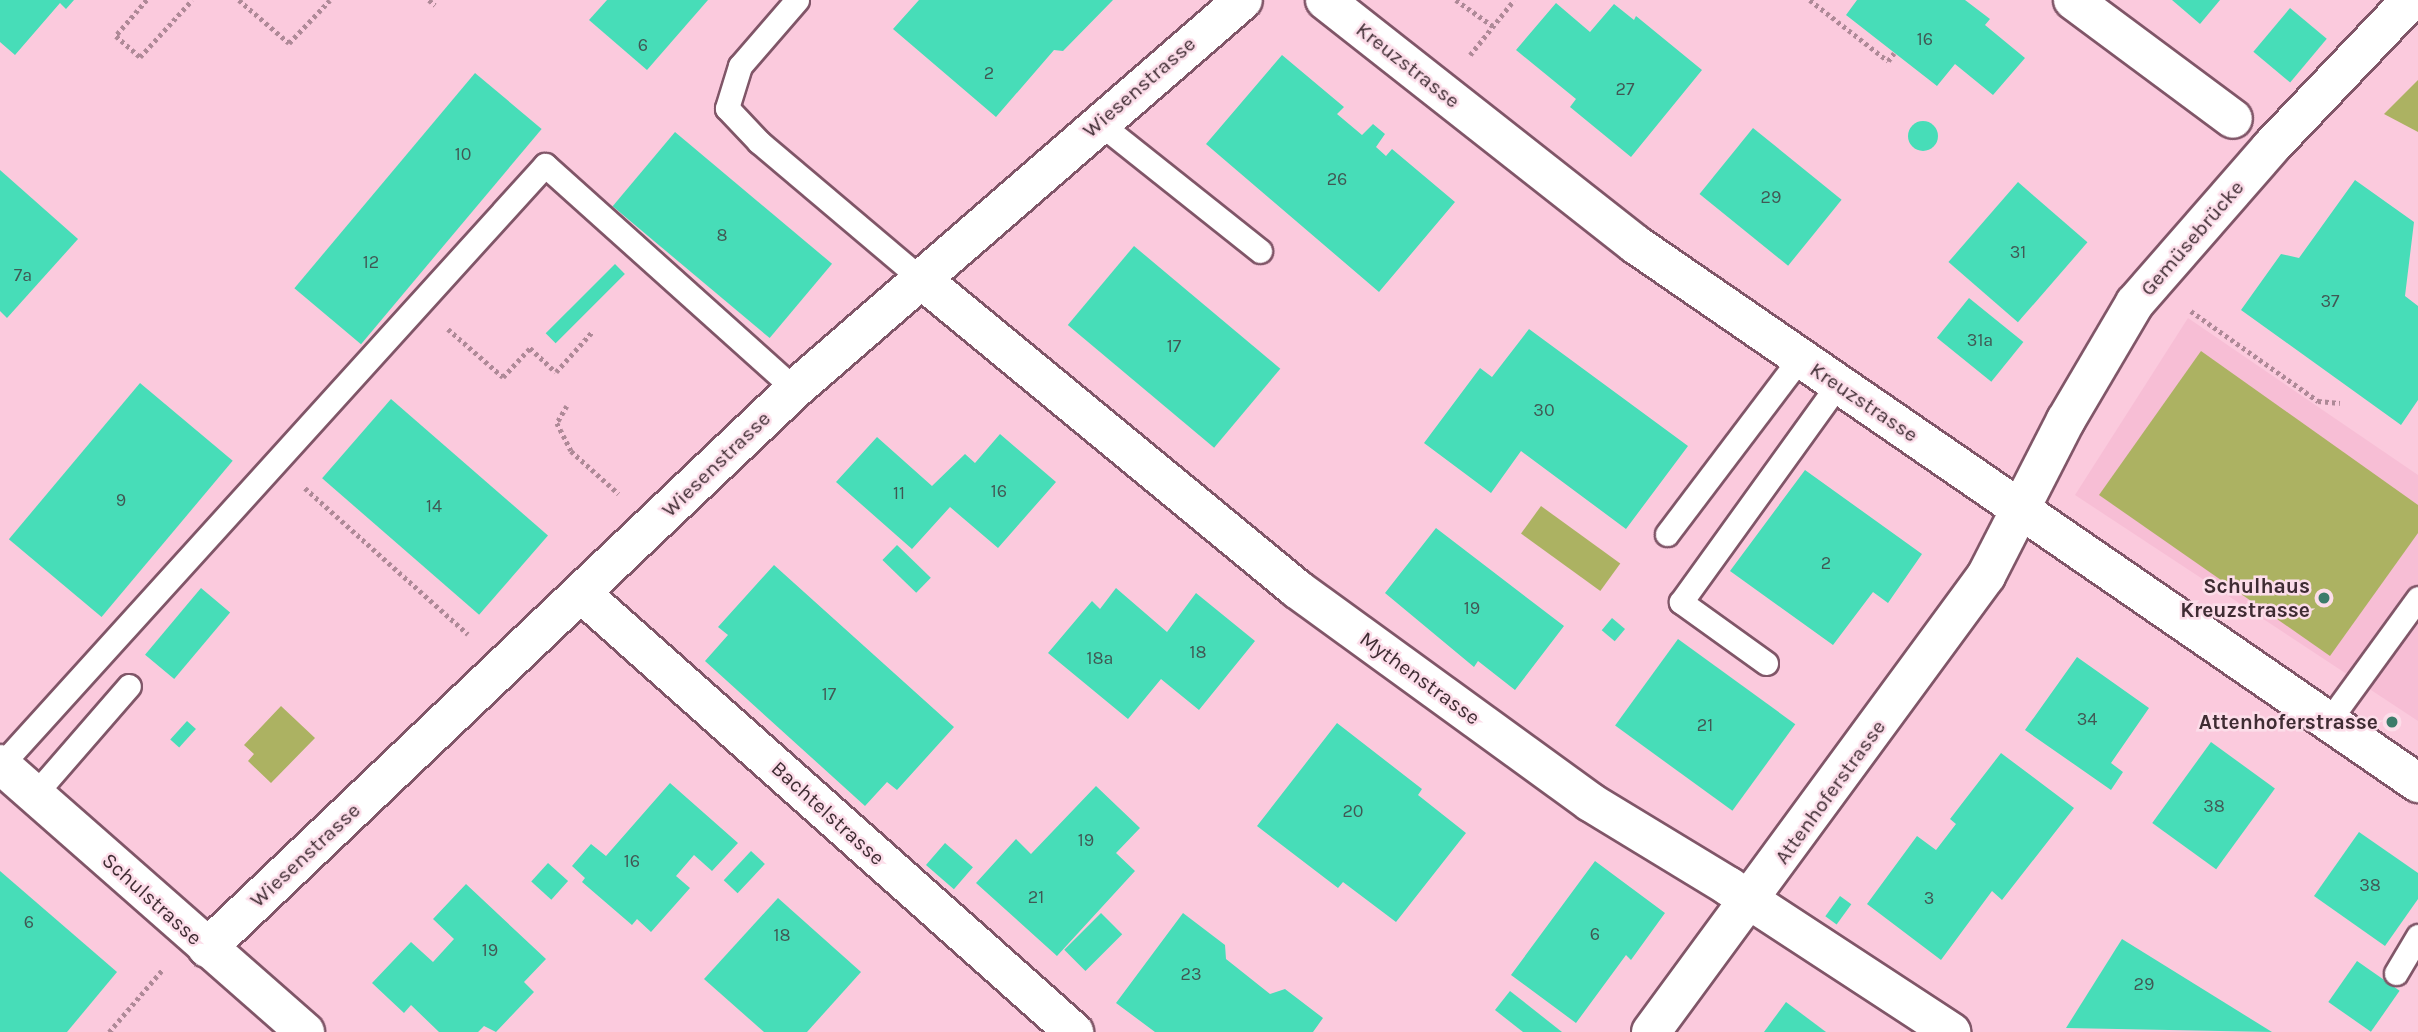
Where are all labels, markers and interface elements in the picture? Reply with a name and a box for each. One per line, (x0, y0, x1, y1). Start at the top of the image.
street label: Kreuzstrasse (1351, 17, 1465, 113)
house number: 16 (1917, 28, 1933, 50)
street label: Wiesenstrasse (1077, 31, 1201, 143)
house number: 6 (638, 34, 648, 56)
house number: 2 (984, 62, 994, 84)
house number: 27 (1616, 78, 1634, 100)
house number: 10 (455, 143, 471, 165)
house number: 26 (1327, 168, 1347, 190)
street label: Gemüsebrücke (2135, 175, 2249, 301)
house number: 29 (1761, 186, 1781, 208)
house number: 8 (716, 224, 728, 246)
house number: 31 (2010, 241, 2026, 263)
house number: 12 (363, 251, 379, 273)
house number: 7a (14, 264, 32, 286)
house number: 37 (2320, 290, 2340, 312)
house number: 31a (1967, 329, 1993, 351)
house number: 17 (1167, 335, 1181, 357)
street label: Kreuzstrasse (1805, 357, 1923, 447)
house number: 30 (1533, 399, 1555, 421)
street label: Wiesenstrasse (656, 406, 776, 522)
house number: 16 (991, 480, 1007, 502)
house number: 11 (893, 482, 905, 504)
house number: 9 (116, 489, 126, 511)
house number: 14 (426, 495, 442, 517)
house number: 2 (1821, 552, 1831, 574)
place label: Schulhaus Kreuzstrasse (2180, 573, 2310, 623)
marker: Schulhaus Kreuzstrasse (2316, 590, 2332, 606)
house number: 19 (1464, 597, 1480, 619)
street label: Mythenstrasse (1355, 626, 1485, 730)
house number: 18 (1189, 641, 1207, 663)
house number: 18a (1087, 647, 1113, 669)
house number: 17 (822, 683, 836, 705)
house number: 34 (2077, 708, 2097, 730)
place label: Attenhoferstrasse (2199, 709, 2378, 735)
house number: 21 (1697, 714, 1713, 736)
marker: Attenhoferstrasse (2384, 714, 2400, 730)
street label: Attenhoferstrasse (1769, 715, 1891, 869)
street label: Bachtelstrasse (766, 756, 890, 870)
house number: 38 (2203, 795, 2225, 817)
street label: Wiesenstrasse (245, 798, 365, 912)
house number: 20 (1342, 800, 1364, 822)
house number: 19 (1078, 829, 1094, 851)
street label: Schulstrasse (97, 848, 207, 950)
house number: 16 (624, 850, 640, 872)
house number: 38 (2359, 874, 2381, 896)
house number: 21 (1028, 886, 1044, 908)
house number: 3 (1924, 887, 1934, 909)
house number: 6 (24, 911, 34, 933)
house number: 6 (1590, 923, 1600, 945)
house number: 18 (773, 924, 791, 946)
house number: 19 (482, 939, 498, 961)
house number: 23 (1180, 963, 1202, 985)
house number: 29 (2134, 973, 2154, 995)

